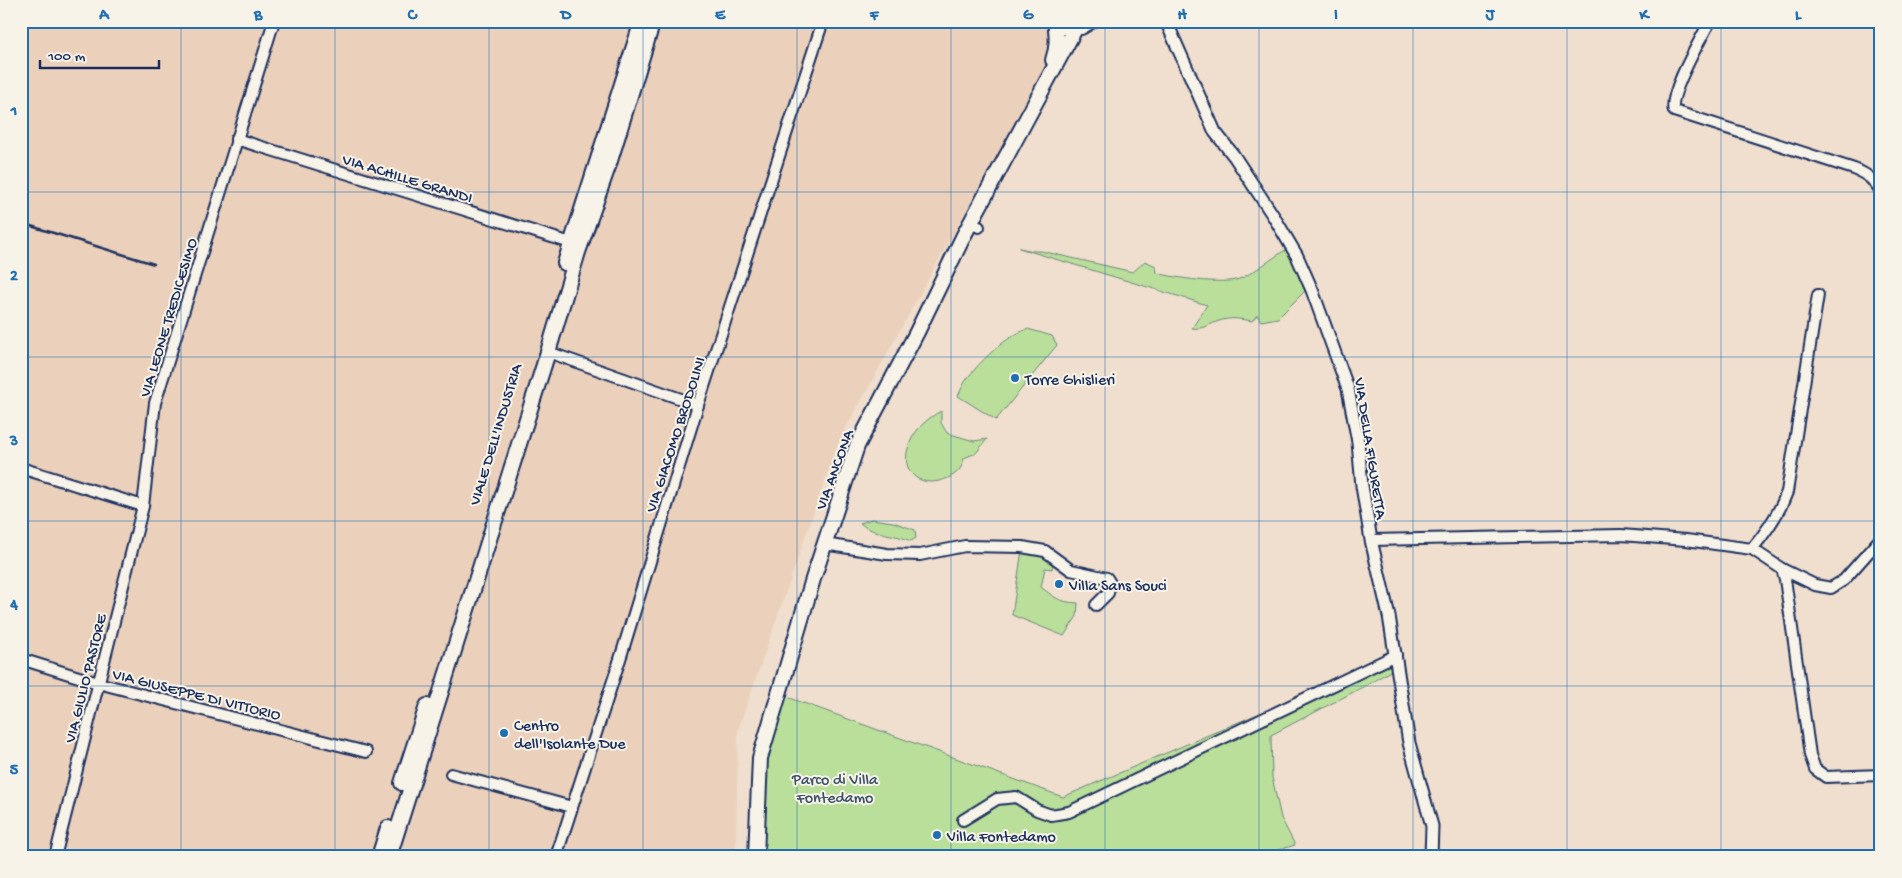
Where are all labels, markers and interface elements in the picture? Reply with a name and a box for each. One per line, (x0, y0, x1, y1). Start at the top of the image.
text: A (98, 7, 110, 26)
text: B (253, 7, 263, 26)
text: C (407, 7, 418, 26)
text: D (559, 7, 572, 26)
text: E (715, 7, 726, 26)
text: F (869, 7, 880, 26)
text: G (1023, 7, 1034, 26)
text: H (1177, 7, 1187, 26)
text: I (1334, 7, 1338, 26)
text: J (1485, 7, 1496, 26)
text: K (1639, 7, 1651, 26)
text: L (1795, 7, 1802, 26)
scale bar (40, 38, 159, 70)
text: 100 m (47, 48, 86, 66)
text: 1 (10, 103, 17, 122)
street label: VIA ACHILLE GRANDI (339, 151, 474, 209)
street label: VIA LEONE TREDICESIMO (137, 236, 204, 401)
text: 2 (10, 268, 18, 287)
street label: VIA GIACOMO BRODOLINI (643, 355, 711, 516)
street label: VIALE DELL'INDUSTRIA (466, 360, 528, 509)
marker: Torre Ghislieri (1009, 372, 1021, 384)
place label: Torre Ghislieri (1024, 372, 1115, 391)
street label: VIA DELLA FIGURETTA (1348, 376, 1389, 522)
street label: VIA ANCONA (813, 426, 860, 514)
text: 3 (9, 433, 18, 452)
marker: Villa Sans Souci (1053, 578, 1065, 590)
place label: Villa Sans Souci (1068, 578, 1167, 597)
text: 4 (9, 597, 18, 616)
street label: VIA GIULIO PASTORE (62, 611, 113, 746)
street label: VIA GIUSEPPE DI VITTORIO (109, 666, 283, 727)
place label: Centro dell'Isolante Due (514, 718, 626, 755)
marker: Centro dell'Isolante Due (498, 727, 510, 739)
text: 5 (10, 762, 19, 781)
park label: Parco di Villa Fontedamo (791, 772, 879, 809)
marker: Villa Fontedamo (931, 829, 943, 841)
place label: Villa Fontedamo (946, 829, 1056, 848)

